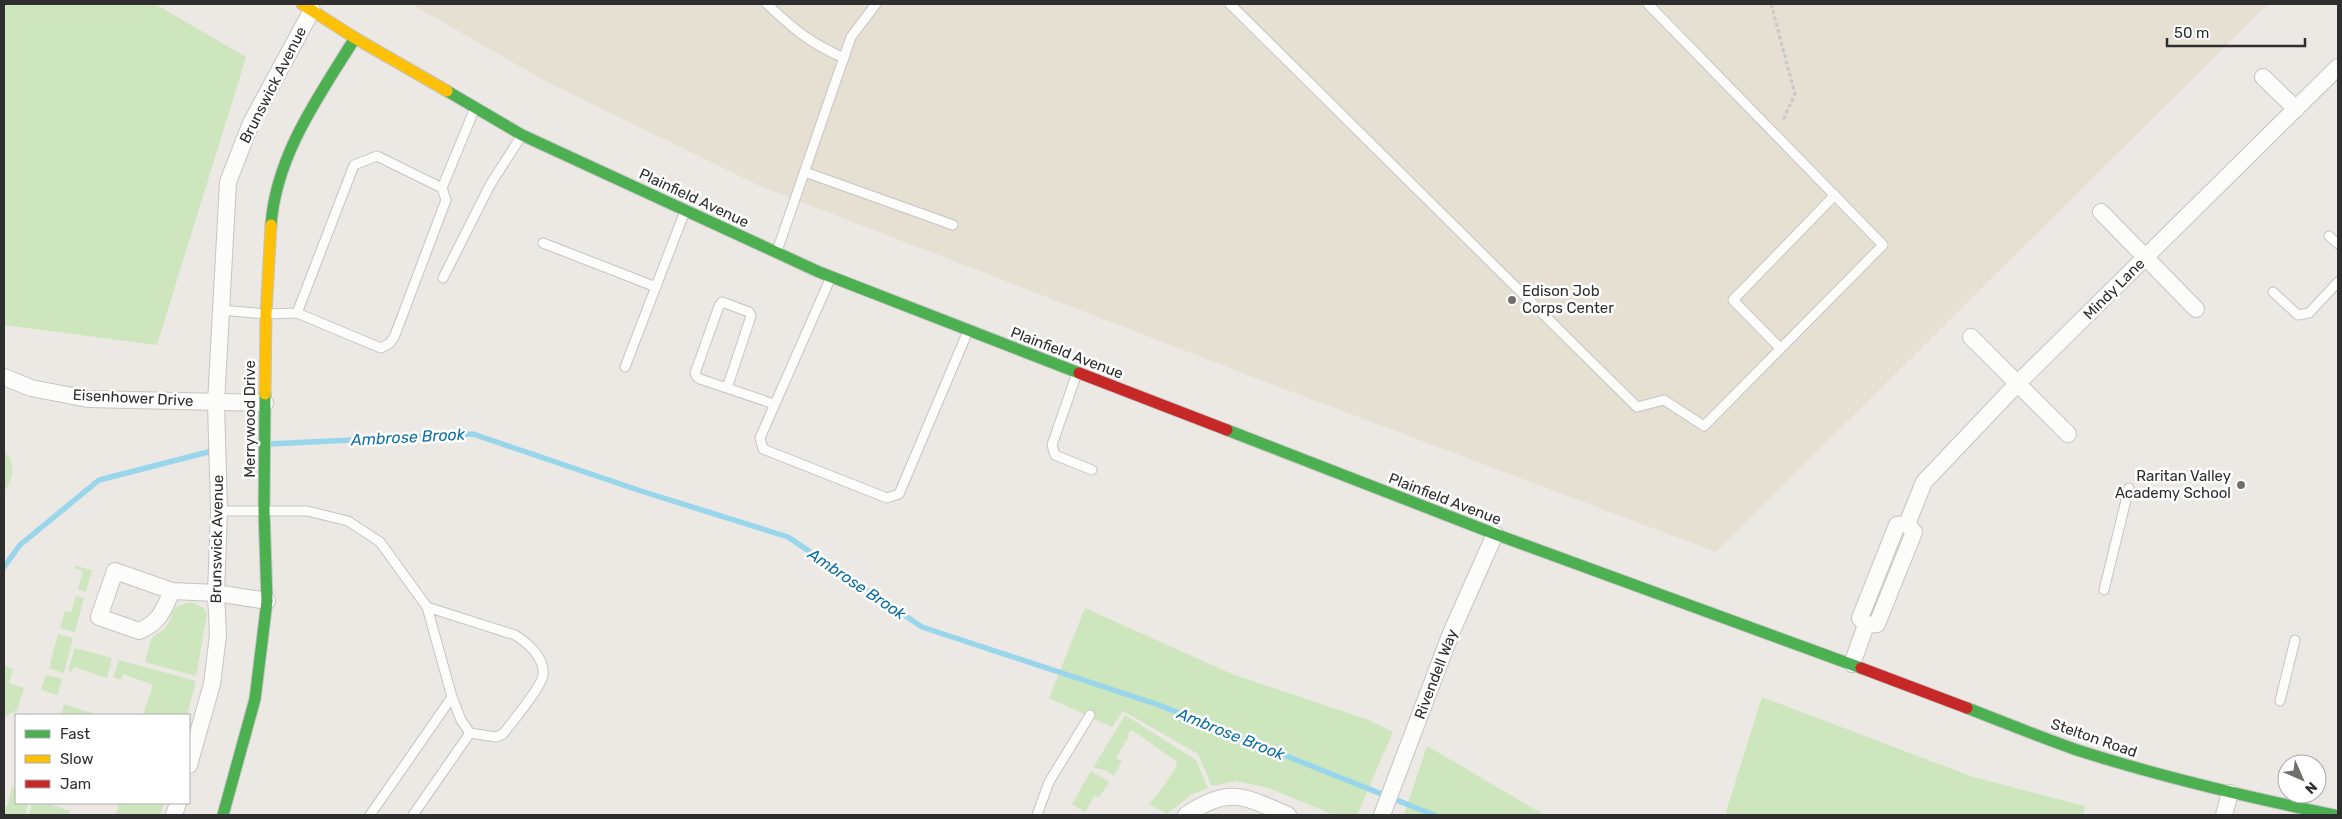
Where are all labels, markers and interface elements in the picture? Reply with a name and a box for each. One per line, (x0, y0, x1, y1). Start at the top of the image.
scale bar (2167, 15, 2304, 47)
street label: Brunswick Avenue (236, 24, 310, 146)
text: 50 m (2174, 24, 2209, 42)
street label: Plainfield Avenue (636, 165, 752, 231)
street label: Mindy Lane (2080, 255, 2148, 323)
place label: Edison Job Corps Center (1522, 282, 1614, 317)
marker: Edison Job Corps Center (1506, 294, 1518, 306)
street label: Plainfield Avenue (1008, 323, 1126, 383)
street label: Merrywood Drive (241, 360, 259, 478)
street label: Eisenhower Drive (72, 386, 194, 410)
water label: Ambrose Brook (350, 424, 466, 450)
place label: Raritan Valley Academy School (2115, 467, 2231, 502)
street label: Plainfield Avenue (1386, 469, 1504, 529)
street label: Brunswick Avenue (207, 475, 227, 603)
marker: Raritan Valley Academy School (2235, 479, 2247, 491)
water label: Ambrose Brook (804, 544, 910, 624)
street label: Rivendell Way (1411, 626, 1461, 722)
water label: Ambrose Brook (1174, 703, 1288, 764)
legend (15, 714, 190, 804)
street label: Stelton Road (2049, 715, 2139, 761)
text: Fast (60, 725, 90, 743)
text: Slow (60, 750, 93, 768)
north arrow (2277, 754, 2327, 804)
text: Jam (60, 775, 91, 793)
text: N (2301, 778, 2320, 797)

